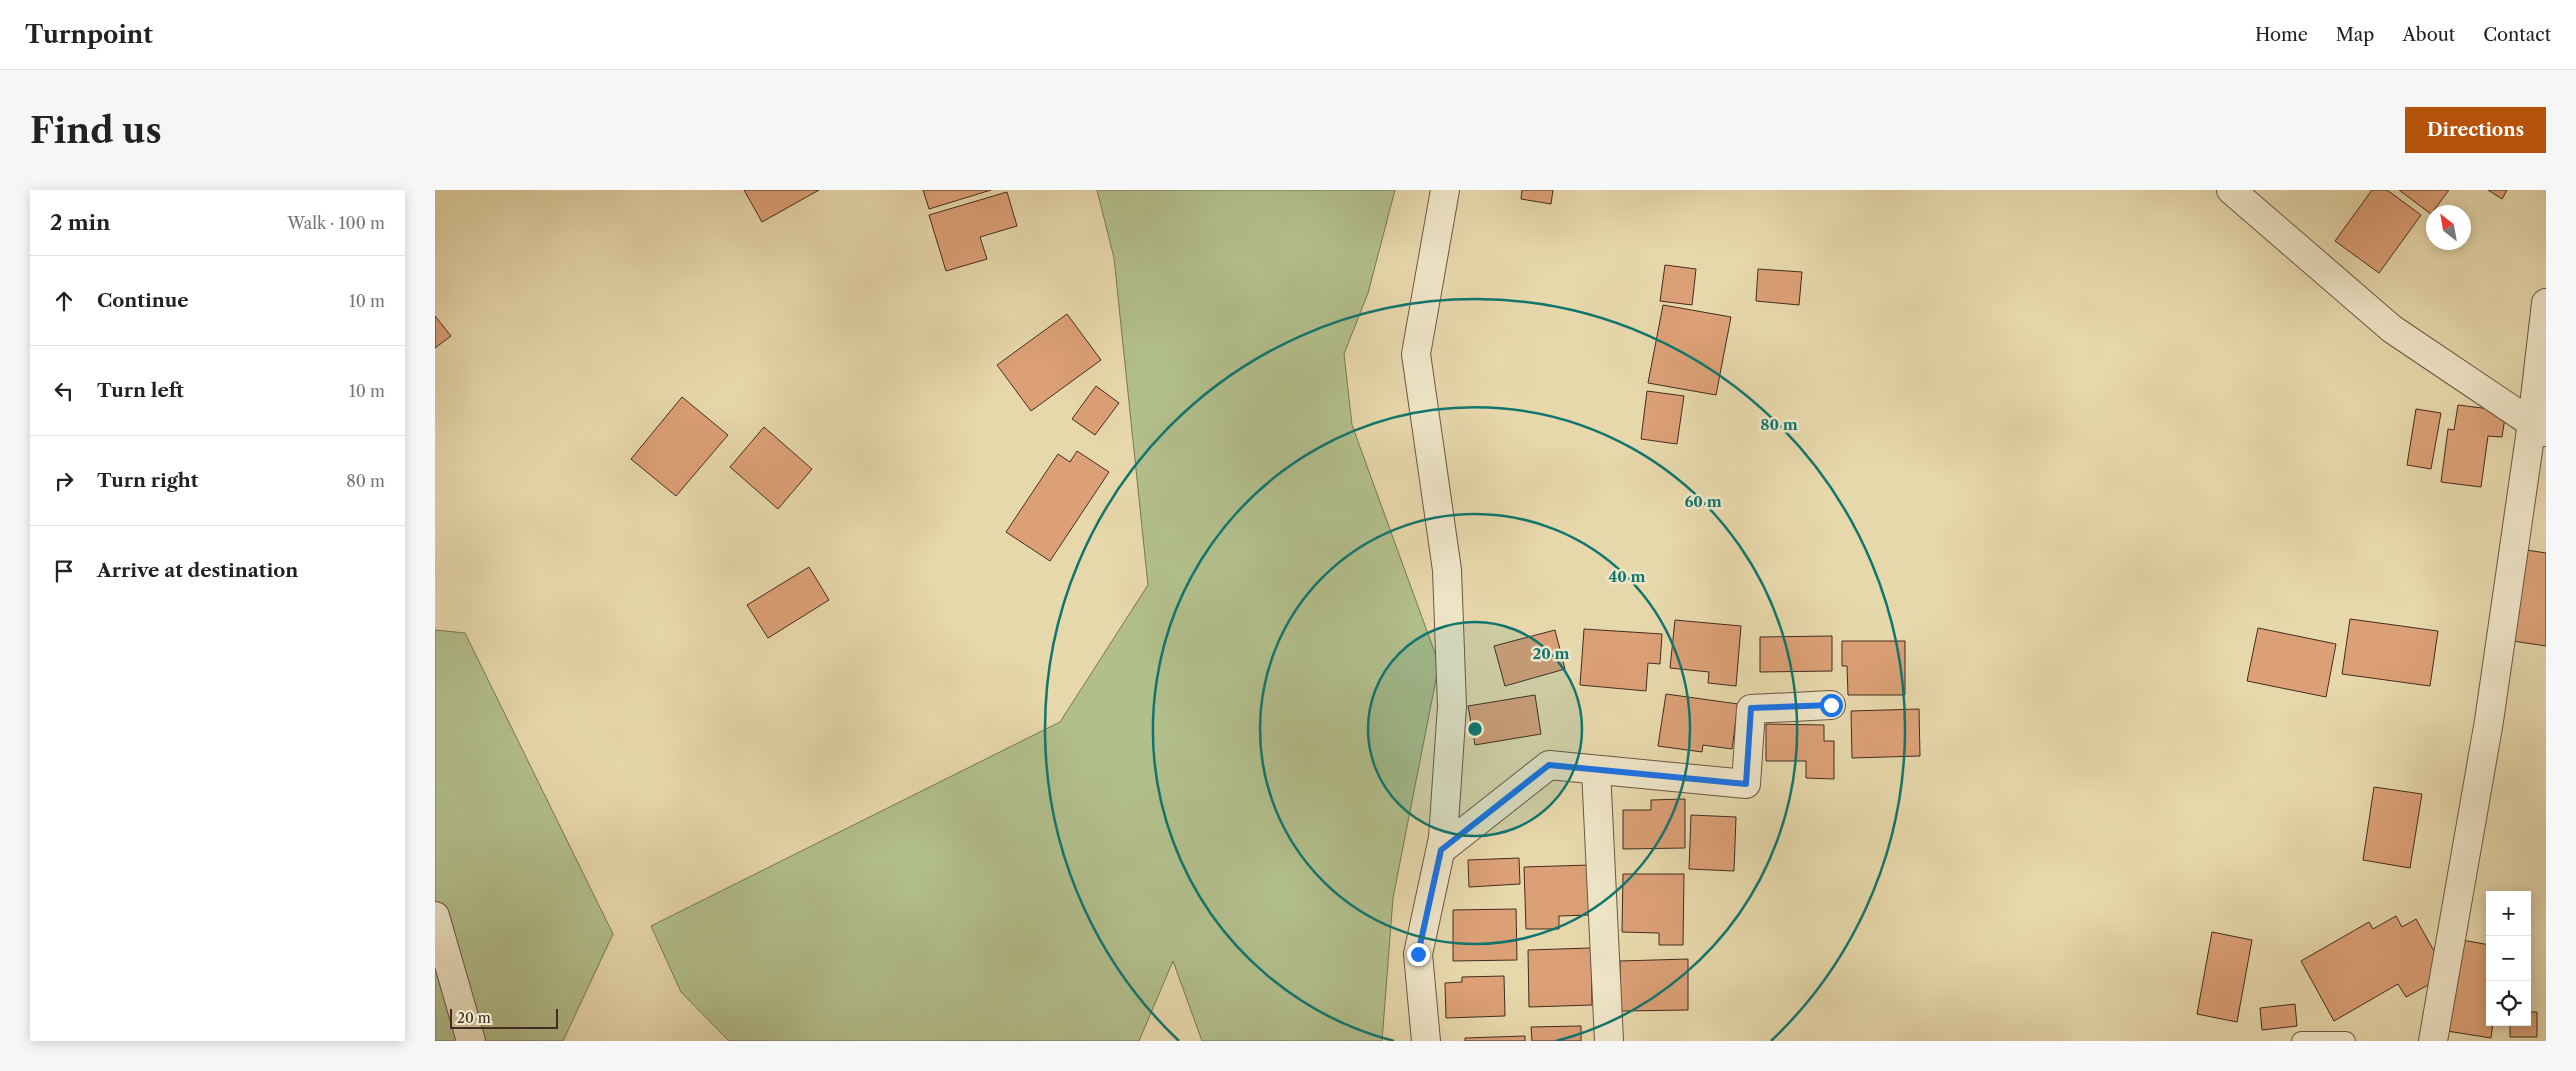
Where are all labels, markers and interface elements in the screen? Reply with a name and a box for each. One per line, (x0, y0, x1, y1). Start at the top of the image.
text: Turnpoint (25, 20, 153, 49)
text: Home (2255, 24, 2308, 46)
text: Map (2336, 24, 2374, 46)
text: About (2402, 24, 2455, 46)
text: Contact (2483, 24, 2551, 46)
button: Directions (2405, 107, 2546, 153)
text: Find us (30, 109, 162, 152)
north arrow (2426, 205, 2471, 250)
text: 2 min (50, 210, 110, 235)
text: Walk · 100 m (288, 213, 385, 233)
icon: ahead (50, 287, 78, 315)
text: Continue (97, 289, 189, 312)
text: 10 m (349, 291, 385, 311)
icon: left (50, 377, 78, 405)
text: Turn left (97, 379, 184, 402)
text: 10 m (349, 381, 385, 401)
text: 80 m (1760, 415, 1798, 434)
icon: right (50, 467, 78, 495)
text: Turn right (97, 469, 198, 492)
text: 80 m (346, 471, 385, 491)
text: 60 m (1684, 492, 1722, 511)
icon: arrive (50, 557, 78, 585)
text: Arrive at destination (97, 559, 298, 582)
text: 40 m (1608, 567, 1646, 586)
text: 20 m (1532, 644, 1570, 663)
route start (1820, 694, 1843, 717)
centre of rings (1466, 720, 1484, 738)
map controls (2486, 891, 2531, 1026)
button: + (2486, 891, 2531, 936)
button: − (2486, 936, 2531, 981)
route end (1407, 943, 1430, 966)
button: locate (2486, 981, 2531, 1026)
scale bar (450, 1006, 557, 1029)
text: 20 m (457, 1009, 491, 1027)

